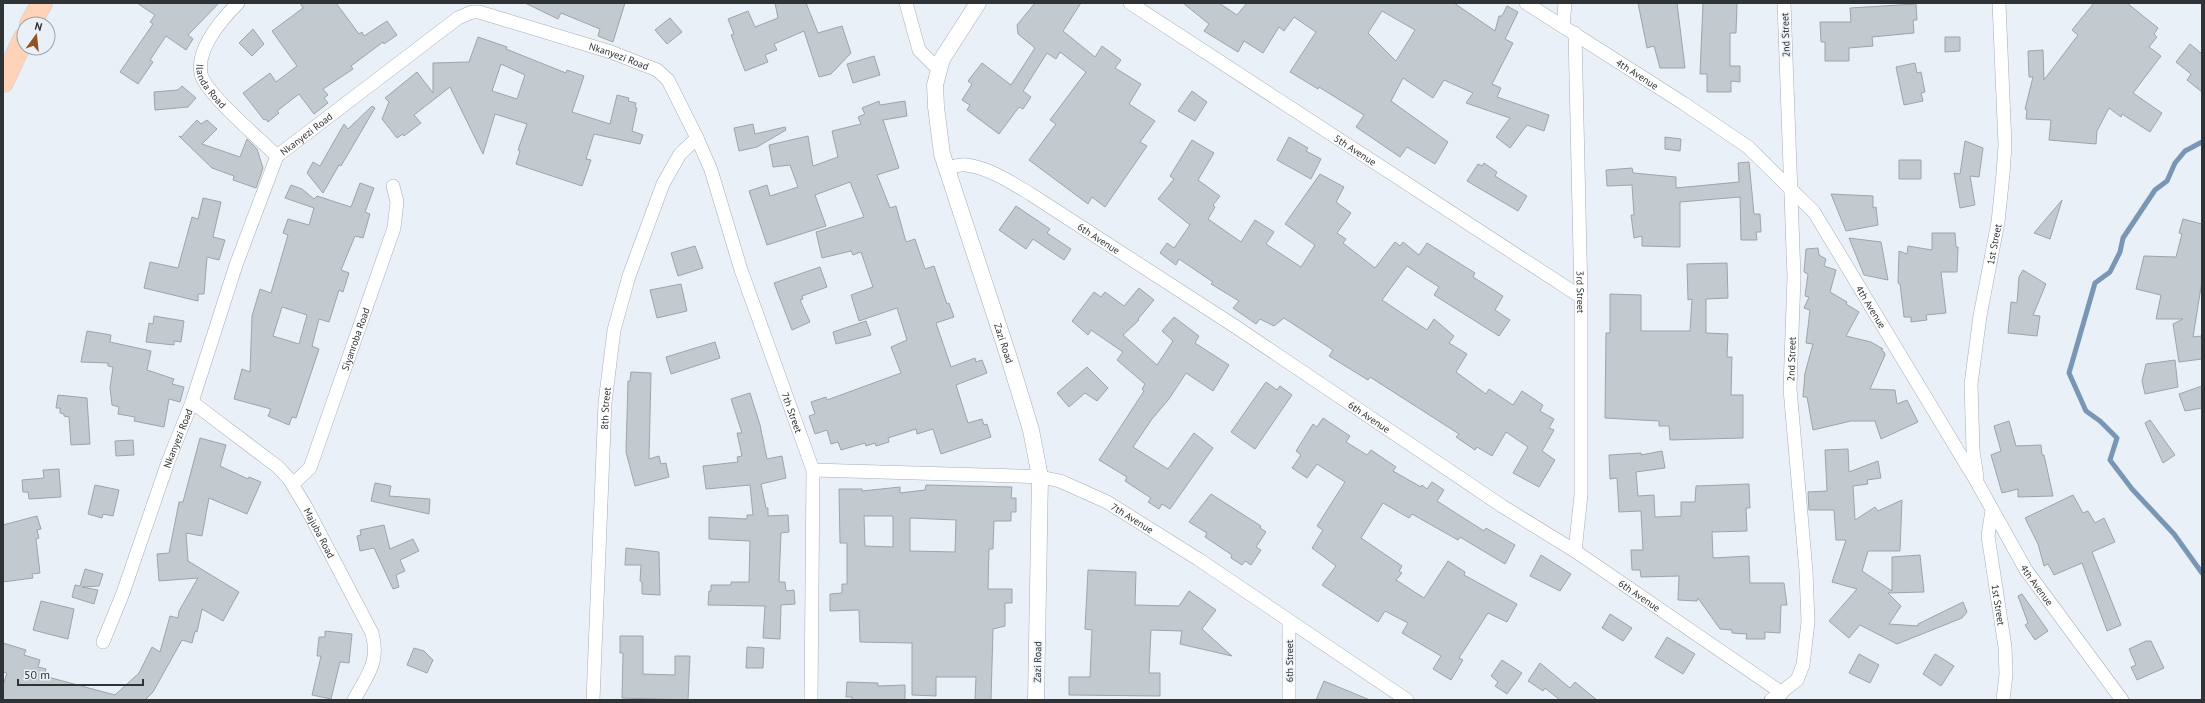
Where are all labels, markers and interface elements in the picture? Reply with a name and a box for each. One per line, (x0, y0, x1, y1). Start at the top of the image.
street label: 2nd Street (1778, 12, 1793, 57)
north arrow (16, 16, 56, 56)
text: N (33, 19, 44, 34)
street label: Nkanyezi Road (587, 40, 651, 73)
street label: 4th Avenue (1613, 56, 1661, 93)
street label: Ilanda Road (193, 64, 229, 111)
street label: Nkanyezi Road (278, 110, 335, 158)
street label: 5th Avenue (1331, 132, 1379, 169)
street label: 6th Avenue (1075, 220, 1122, 257)
street label: 1st Street (1984, 222, 2005, 266)
street label: 3rd Street (1573, 271, 1587, 314)
street label: 4th Avenue (1853, 283, 1889, 331)
street label: Siyanroba Road (339, 306, 373, 373)
street label: Zazi Road (991, 322, 1016, 365)
street label: 2nd Street (1784, 336, 1799, 382)
street label: 8th Street (598, 386, 614, 430)
street label: 7th Street (779, 390, 805, 435)
street label: 6th Avenue (1345, 398, 1393, 436)
street label: Nkanyezi Road (160, 407, 196, 470)
street label: 7th Avenue (1108, 500, 1156, 537)
street label: Majuba Road (301, 506, 338, 561)
street label: 4th Avenue (2017, 562, 2056, 608)
street label: 6th Avenue (1616, 577, 1663, 615)
street label: 1st Street (1989, 584, 2008, 627)
street label: 6th Street (1283, 639, 1296, 682)
street label: Zazi Road (1031, 641, 1044, 683)
scale bar (18, 661, 143, 687)
text: 50 m (24, 667, 50, 682)

